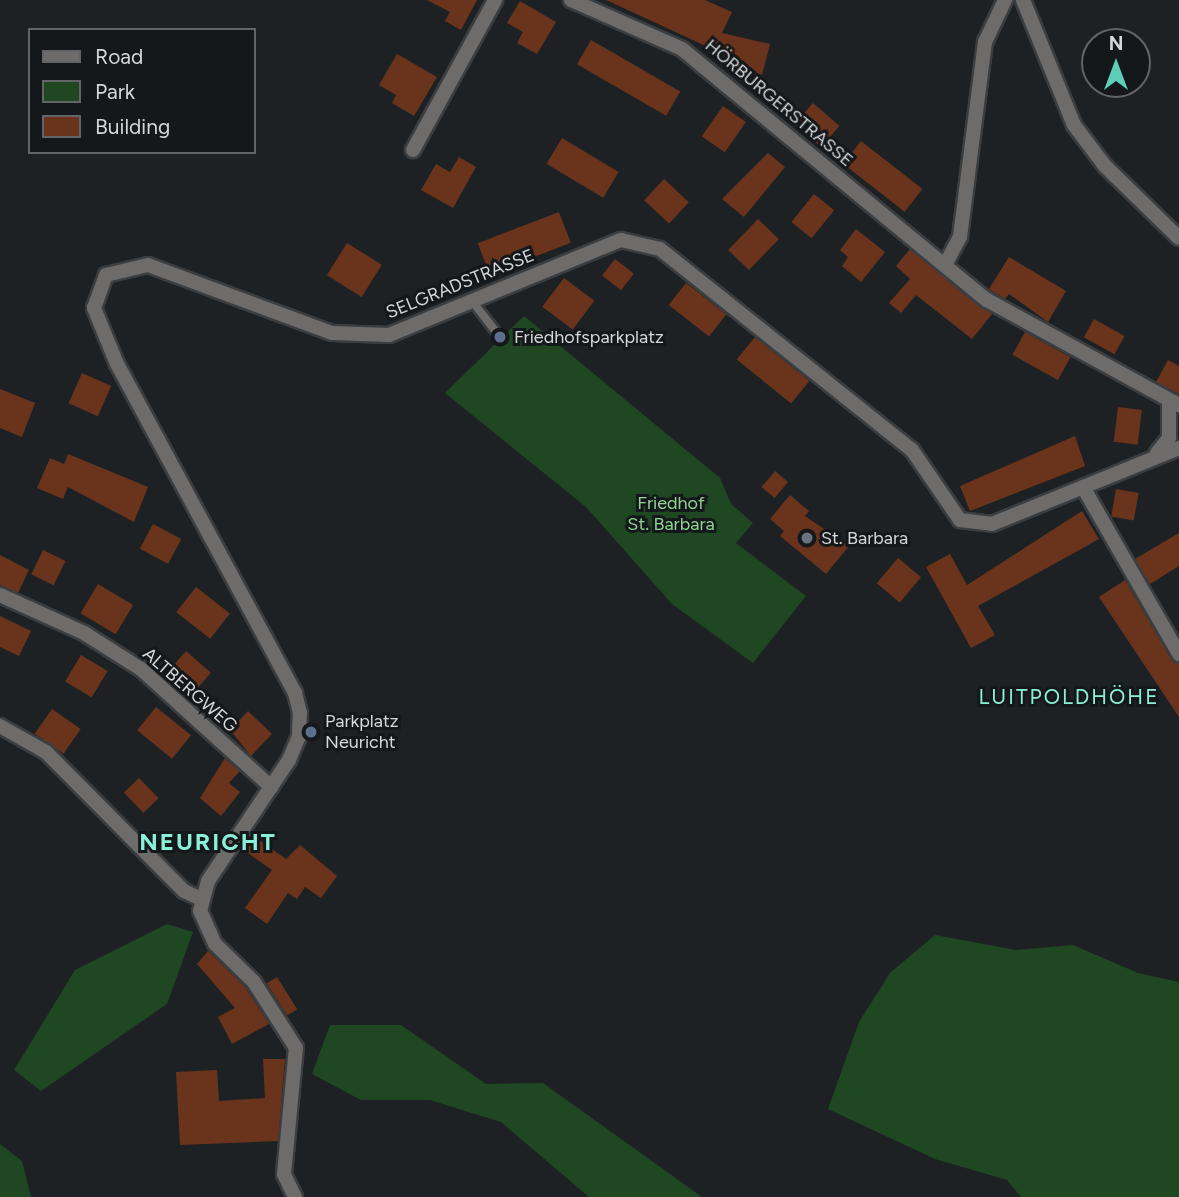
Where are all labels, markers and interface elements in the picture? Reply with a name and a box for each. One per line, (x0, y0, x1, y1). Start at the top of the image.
legend (28, 28, 256, 154)
north arrow (1081, 28, 1151, 98)
text: N (1109, 32, 1123, 55)
street label: HÖRBURGERSTRASSE (701, 35, 857, 171)
text: Road (95, 44, 143, 69)
text: Park (95, 79, 135, 104)
text: Building (95, 114, 170, 139)
street label: SELGRADSTRASSE (383, 244, 537, 324)
place label: Friedhofsparkplatz (514, 326, 664, 348)
marker: Friedhofsparkplatz (492, 329, 508, 345)
park label: Friedhof St. Barbara (627, 493, 715, 536)
place label: St. Barbara (821, 527, 908, 549)
marker: St. Barbara (799, 530, 815, 546)
street label: ALTBERGWEG (138, 643, 242, 737)
district label: LUITPOLDHÖHE (980, 684, 1158, 710)
place label: Parkplatz Neuricht (325, 711, 399, 754)
marker: Parkplatz Neuricht (303, 724, 319, 740)
district label: NEURICHT (140, 828, 276, 856)

